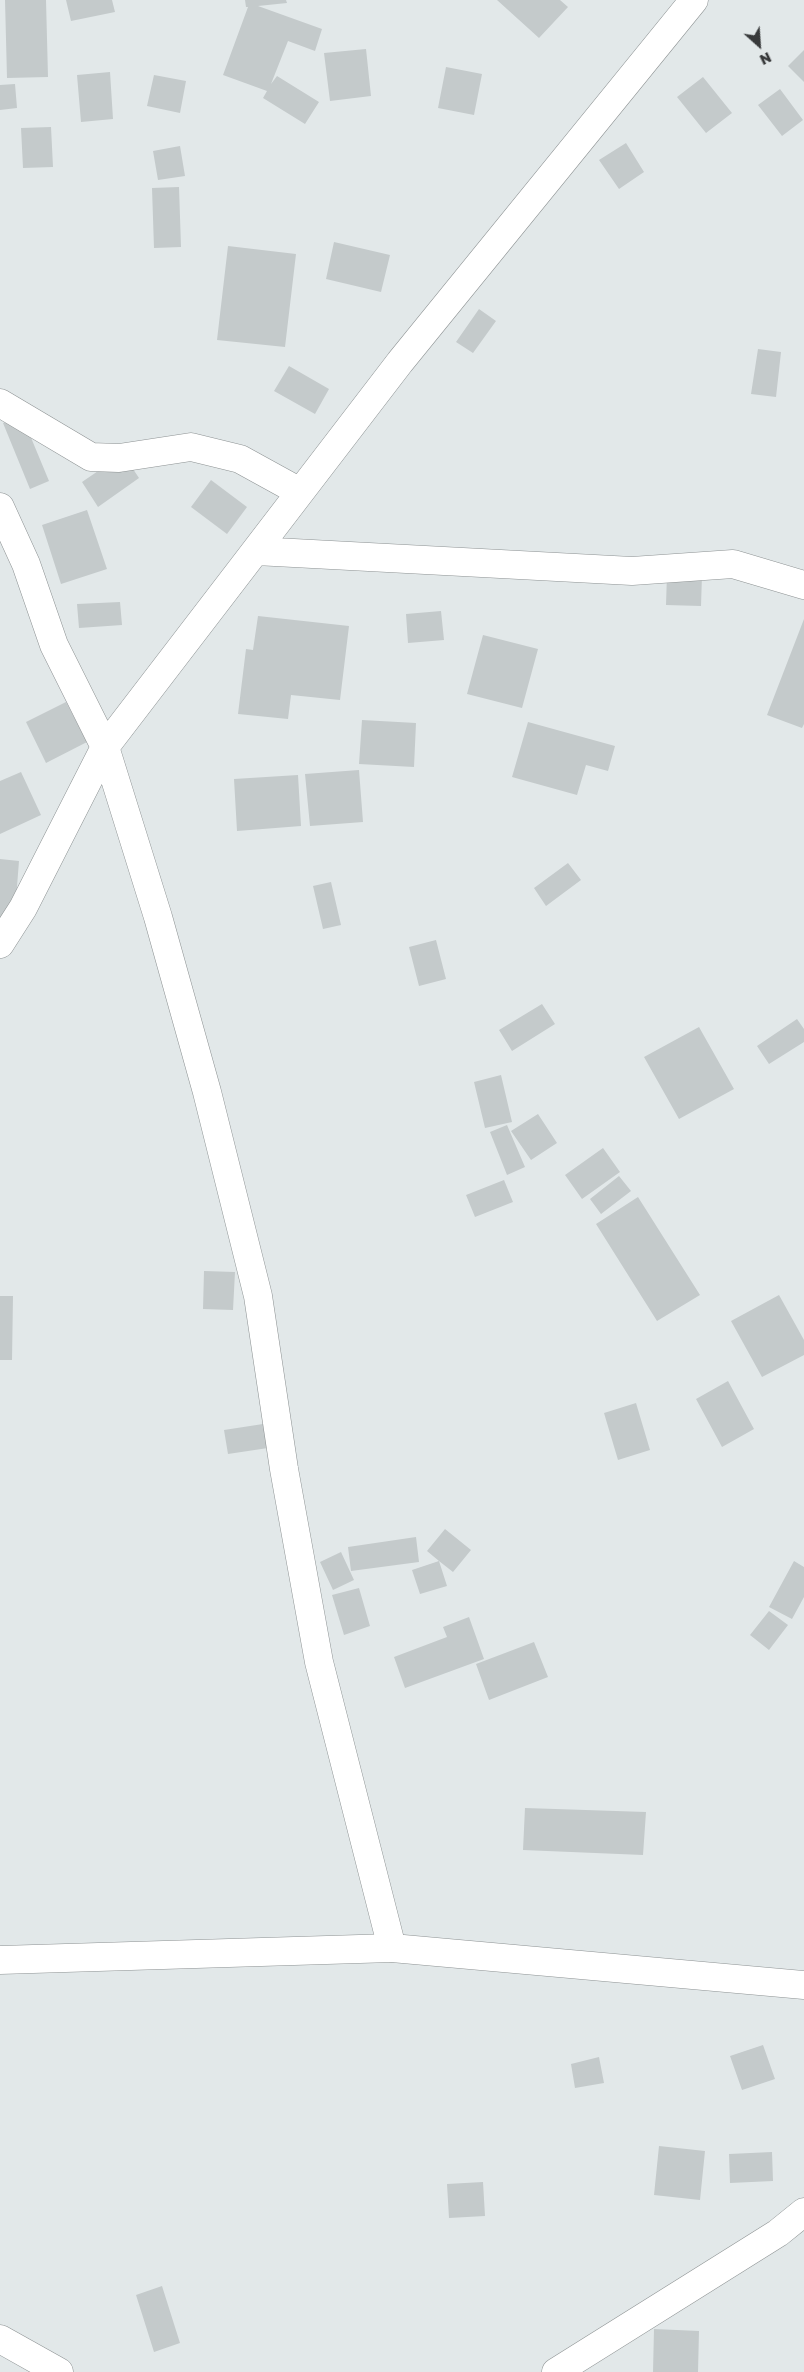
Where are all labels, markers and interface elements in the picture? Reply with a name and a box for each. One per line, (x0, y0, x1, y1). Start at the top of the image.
north arrow (734, 20, 784, 70)
text: N (757, 49, 774, 69)

